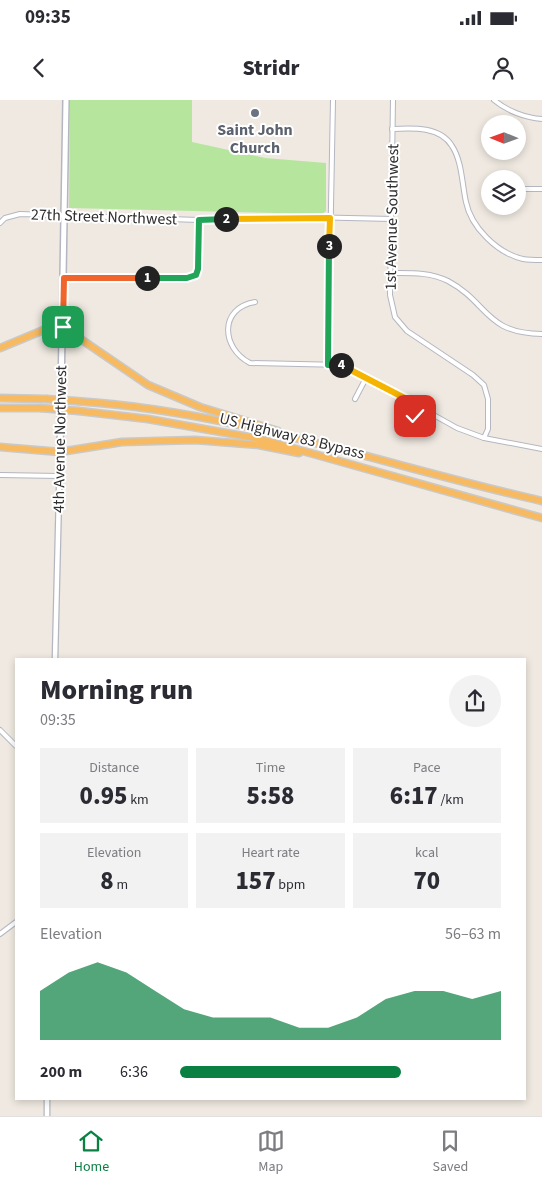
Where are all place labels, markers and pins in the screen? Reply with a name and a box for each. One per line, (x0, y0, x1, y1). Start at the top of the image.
marker: Saint John Church (249, 107, 261, 119)
place label: Saint John Church (217, 119, 293, 159)
pin: 2 (214, 206, 238, 232)
pin: 3 (316, 234, 342, 258)
pin: 1 (134, 266, 160, 290)
pin (42, 306, 84, 348)
pin: 4 (328, 352, 354, 378)
pin (394, 395, 436, 437)

